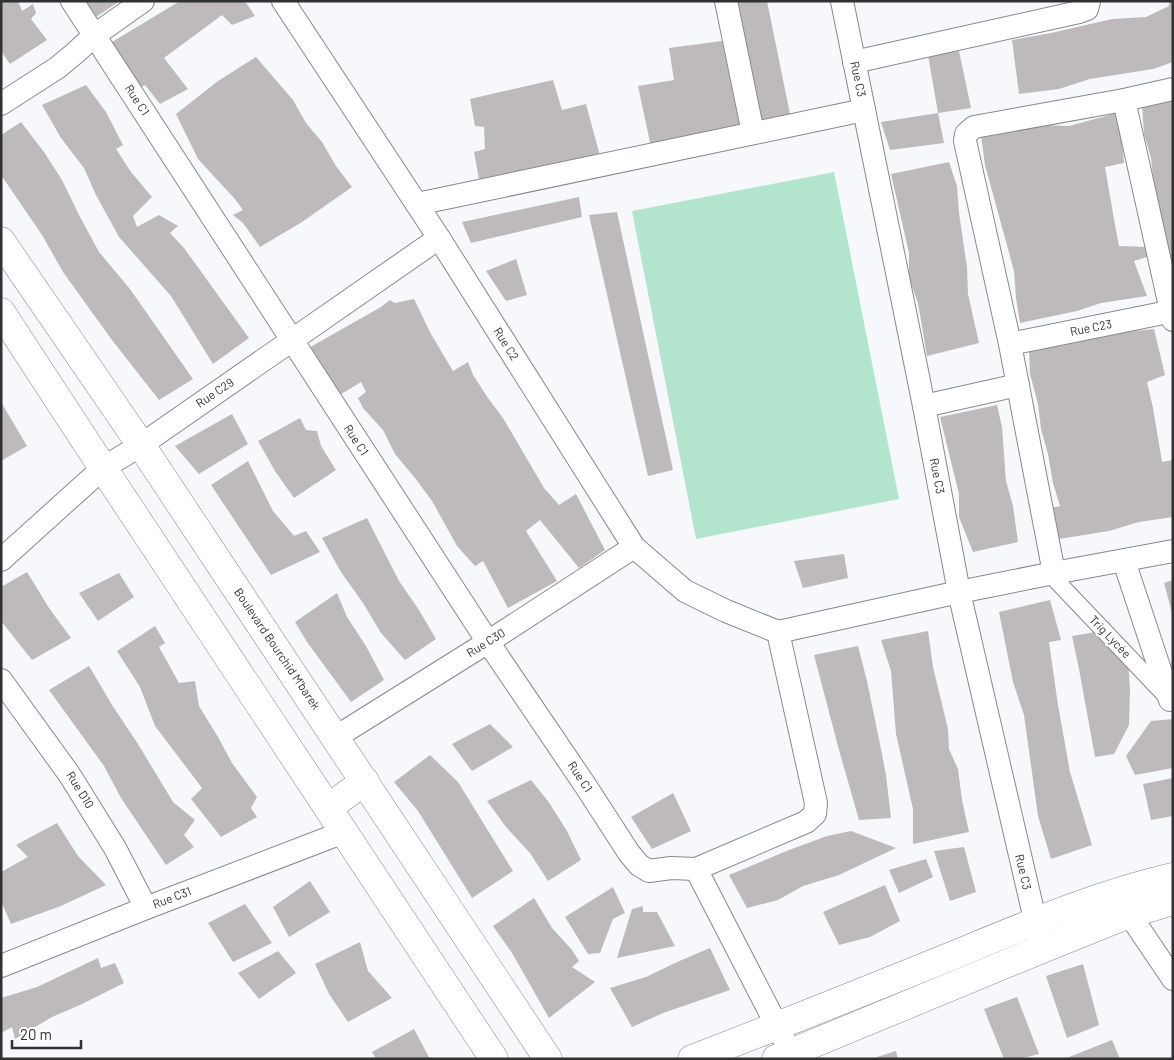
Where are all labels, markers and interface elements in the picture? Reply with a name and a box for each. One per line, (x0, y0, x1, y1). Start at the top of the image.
street label: Rue C3 (848, 60, 870, 98)
street label: Rue C1 (123, 81, 153, 118)
street label: Rue C23 (1069, 316, 1113, 338)
street label: Rue C2 (491, 324, 522, 363)
street label: Rue C29 (193, 374, 236, 410)
street label: Rue C1 (342, 421, 372, 458)
street label: Rue C3 (928, 457, 948, 495)
street label: Boulevard Bourchid M'barek (232, 585, 324, 712)
street label: Trig Lycée (1087, 612, 1134, 660)
street label: Rue C30 (464, 625, 507, 659)
street label: Rue C1 (566, 758, 596, 794)
street label: Rue D10 (64, 768, 98, 811)
street label: Rue C3 (1013, 853, 1035, 891)
street label: Rue C31 (150, 883, 193, 911)
scale bar (12, 1018, 81, 1050)
text: 20 m (20, 1025, 52, 1043)

